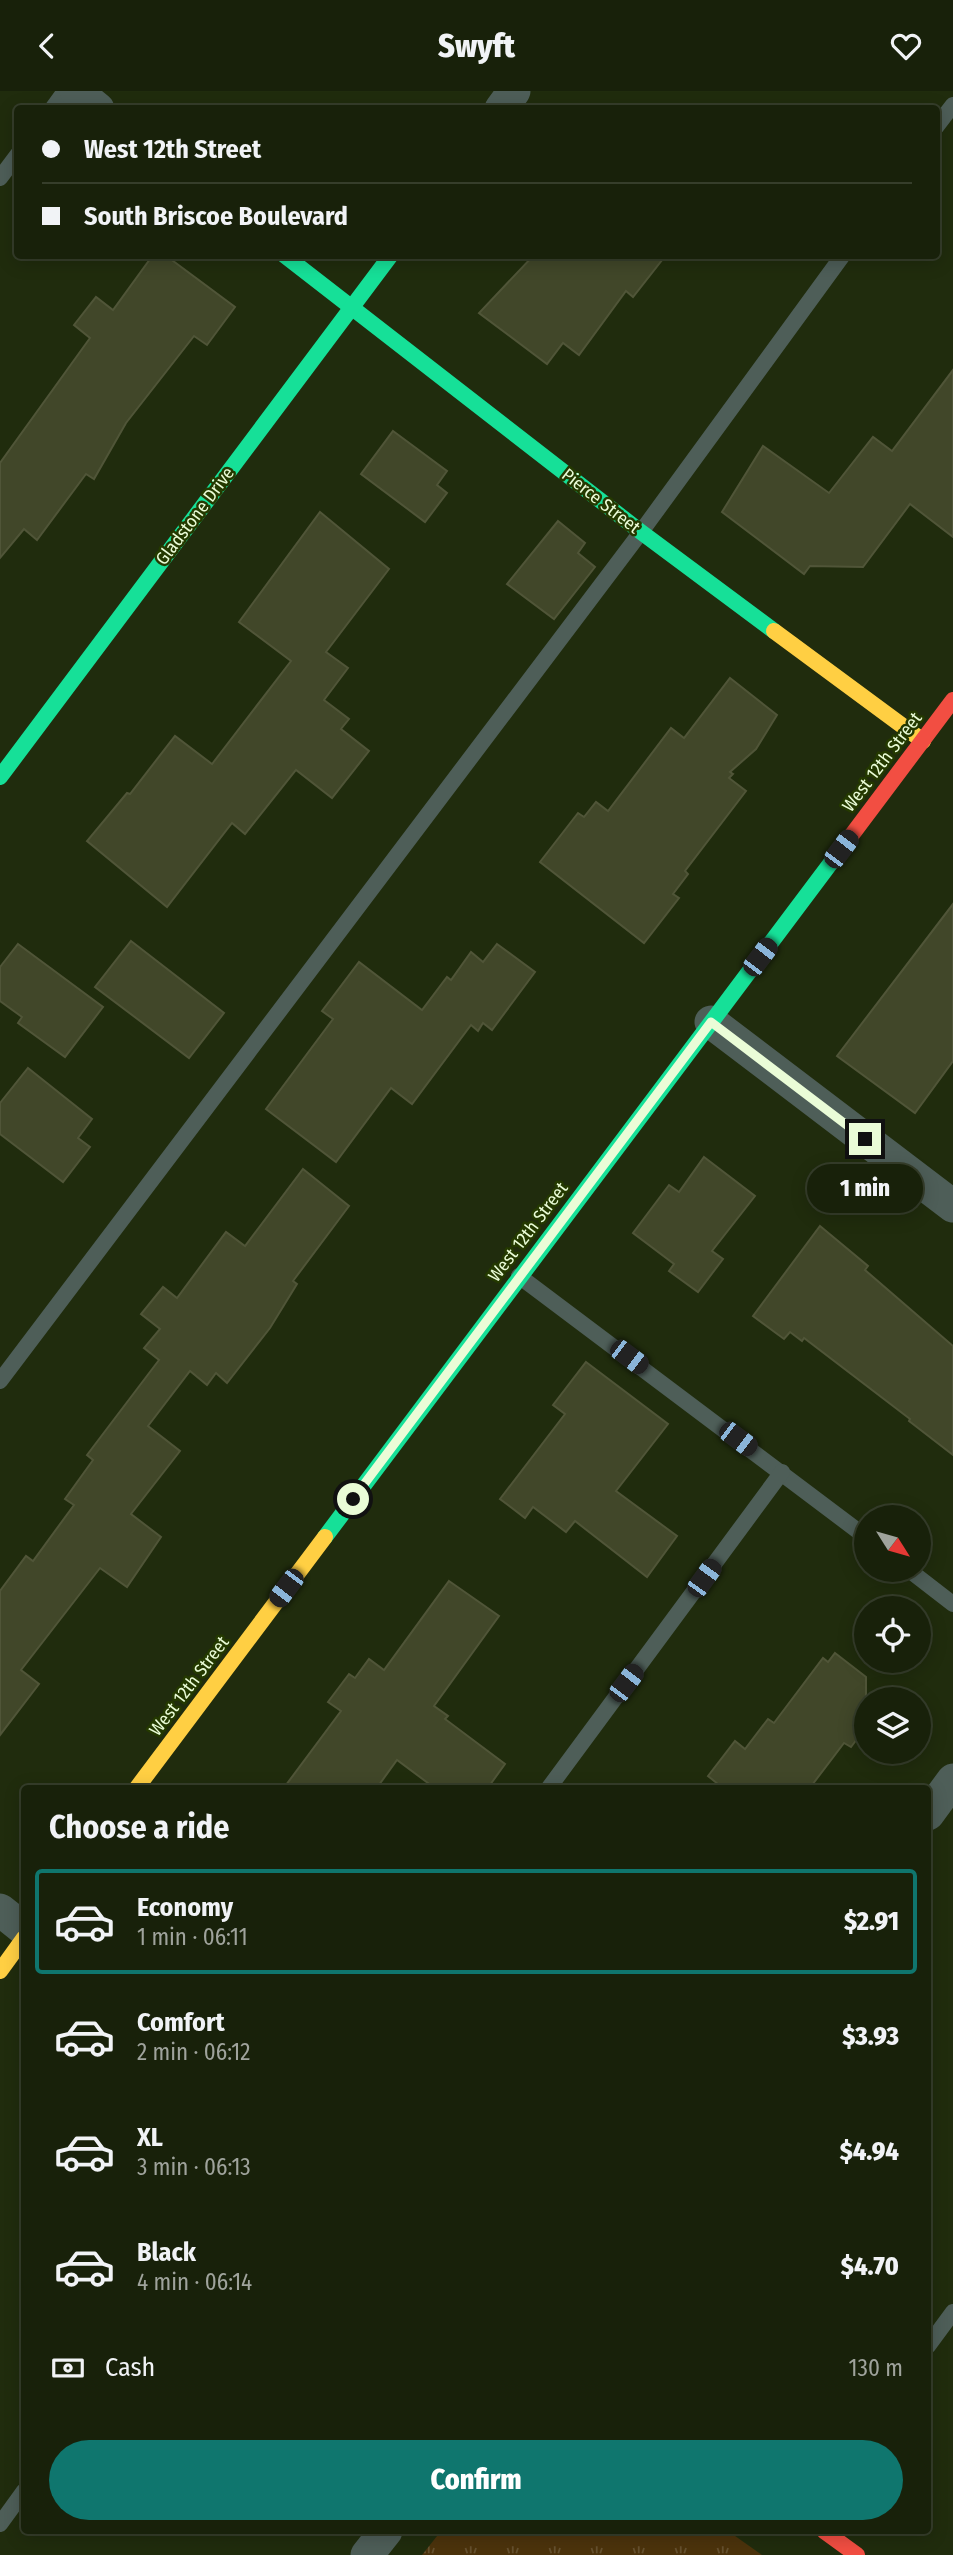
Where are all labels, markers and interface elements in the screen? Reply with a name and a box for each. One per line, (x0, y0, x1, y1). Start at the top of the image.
icon: back (28, 27, 66, 65)
text: Swyft (438, 27, 515, 65)
icon: heart (887, 27, 925, 65)
text: West 12th Street (84, 134, 261, 165)
text: South Briscoe Boulevard (84, 201, 348, 232)
street label: Gladstone Drive (151, 463, 239, 569)
street label: Pierce Street (557, 464, 645, 538)
street label: West 12th Street (837, 708, 927, 816)
car (820, 826, 863, 872)
car (739, 934, 782, 980)
route end (849, 1123, 881, 1155)
callout: 1 min (807, 1163, 923, 1213)
text: 1 min (840, 1174, 890, 1202)
street label: West 12th Street (483, 1178, 573, 1286)
car (606, 1336, 653, 1378)
car (715, 1418, 762, 1460)
route start (337, 1483, 369, 1515)
north arrow (854, 1505, 931, 1582)
map controls (854, 1505, 931, 1764)
car (684, 1555, 725, 1601)
car (265, 1565, 308, 1611)
button: locate (854, 1596, 931, 1673)
street label: West 12th Street (144, 1632, 234, 1740)
car (605, 1660, 648, 1706)
button: layers (854, 1687, 931, 1764)
text: Choose a ride (49, 1808, 230, 1846)
icon: car (53, 1890, 116, 1953)
text: Economy (137, 1892, 233, 1923)
text: $2.91 (844, 1906, 899, 1937)
text: 1 min · 06:11 (137, 1923, 248, 1951)
icon: car (53, 2005, 116, 2068)
text: Comfort (137, 2007, 225, 2038)
text: $3.93 (842, 2021, 899, 2052)
text: 2 min · 06:12 (137, 2038, 250, 2066)
icon: car (53, 2120, 116, 2183)
text: XL (137, 2122, 163, 2153)
text: $4.94 (840, 2136, 899, 2167)
text: 3 min · 06:13 (137, 2153, 251, 2181)
icon: car (53, 2235, 116, 2298)
text: Black (137, 2237, 196, 2268)
text: $4.70 (841, 2251, 899, 2282)
text: 4 min · 06:14 (137, 2268, 252, 2296)
icon: cash (49, 2349, 87, 2387)
text: Cash (105, 2352, 155, 2383)
text: 130 m (849, 2354, 903, 2382)
button: Confirm (49, 2440, 903, 2520)

